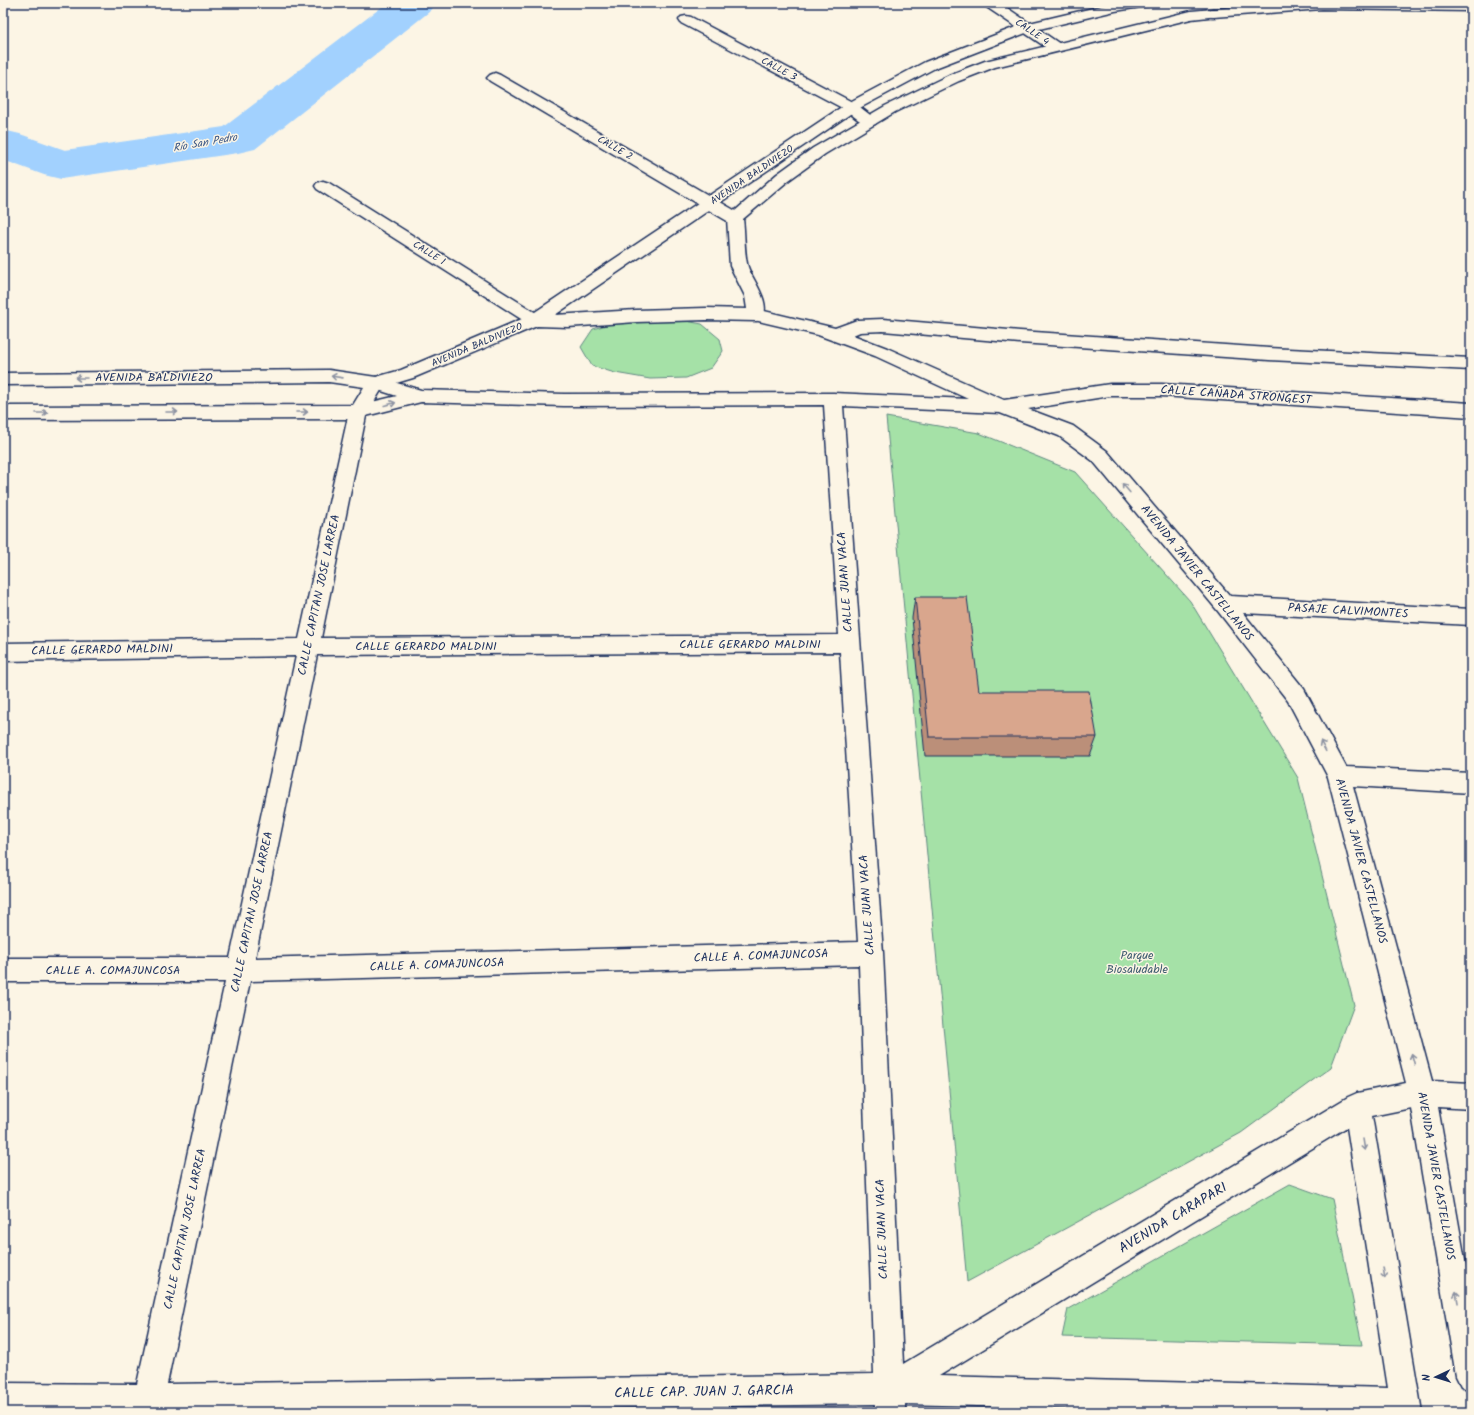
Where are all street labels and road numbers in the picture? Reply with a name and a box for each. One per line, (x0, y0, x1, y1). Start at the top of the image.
street label: CALLE 4 (1012, 15, 1053, 50)
street label: CALLE 3 (758, 53, 800, 85)
street label: CALLE 2 (594, 131, 636, 165)
street label: AVENIDA BALDIVIEZO (707, 141, 797, 209)
street label: CALLE 1 (409, 237, 449, 269)
street label: AVENIDA BALDIVIEZO (429, 319, 525, 371)
street label: AVENIDA BALDIVIEZO (95, 368, 213, 387)
street label: CALLE CAÑADA STRONGEST (1160, 380, 1314, 410)
street label: AVENIDA JAVIER CASTELLANOS (1136, 501, 1259, 646)
street label: CALLE CAPITAN JOSE LARREA (293, 513, 345, 677)
street label: CALLE JUAN VACA (832, 531, 858, 633)
street label: PASAJE CALVIMONTES (1287, 598, 1409, 624)
street label: CALLE GERARDO MALDINI (679, 635, 821, 654)
street label: CALLE GERARDO MALDINI (355, 637, 497, 656)
street label: CALLE GERARDO MALDINI (31, 639, 173, 661)
street label: AVENIDA JAVIER CASTELLANOS (1330, 776, 1392, 947)
street label: CALLE CAPITAN JOSE LARREA (226, 830, 278, 994)
street label: CALLE JUAN VACA (854, 854, 880, 956)
street label: CALLE A. COMAJUNCOSA (693, 944, 829, 968)
street label: CALLE A. COMAJUNCOSA (369, 953, 505, 977)
street label: CALLE A. COMAJUNCOSA (46, 961, 180, 980)
street label: AVENIDA JAVIER CASTELLANOS (1412, 1090, 1460, 1262)
street label: CALLE CAPITAN JOSE LARREA (159, 1147, 211, 1311)
street label: AVENIDA CARAPARI (1114, 1177, 1232, 1259)
street label: CALLE JUAN VACA (871, 1178, 893, 1280)
street label: CALLE CAP. JUAN J. GARCIA (614, 1379, 794, 1405)

